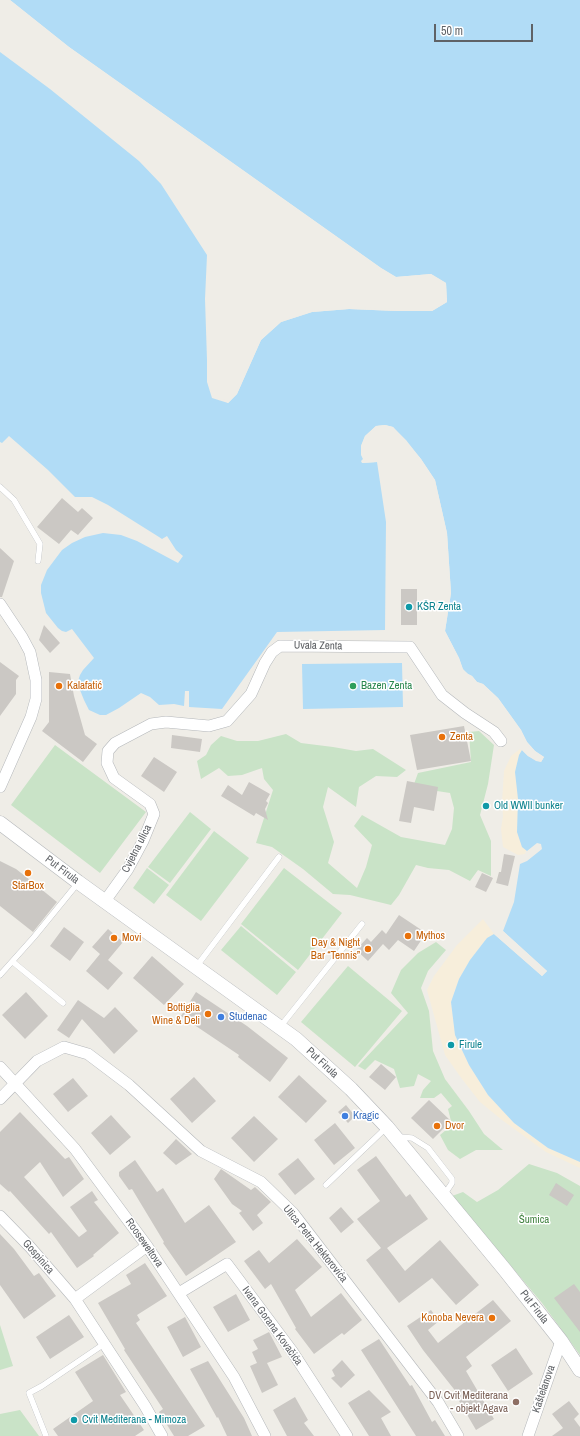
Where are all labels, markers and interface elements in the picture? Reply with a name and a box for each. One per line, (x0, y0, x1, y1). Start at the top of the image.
scale bar (436, 16, 535, 42)
text: 50 m (441, 23, 463, 39)
place label: KŠR Zenta (417, 600, 461, 614)
marker: KŠR Zenta (404, 602, 414, 612)
street label: Uvala Zenta (294, 639, 342, 653)
place label: Kalafatić (67, 679, 102, 693)
place label: Bazen Zenta (361, 679, 412, 693)
marker: Kalafatić (54, 681, 64, 691)
marker: Bazen Zenta (348, 681, 358, 691)
place label: Zenta (450, 730, 473, 744)
marker: Zenta (437, 732, 447, 742)
place label: Old WWII bunker (494, 799, 563, 813)
marker: Old WWII bunker (481, 801, 491, 811)
street label: Cvjetna ulica (119, 823, 155, 875)
street label: Put Firula (42, 853, 82, 887)
marker: StarBox (23, 868, 33, 878)
place label: StarBox (12, 879, 44, 893)
place label: Mythos (416, 929, 445, 943)
place label: Movi (122, 931, 142, 945)
marker: Mythos (403, 931, 413, 941)
marker: Movi (109, 933, 119, 943)
place label: Day & Night Bar “Tennis” (311, 936, 360, 962)
marker: Day & Night Bar “Tennis” (363, 944, 373, 954)
place label: Bottiglia Wine & Deli (152, 1001, 200, 1027)
marker: Bottiglia Wine & Deli (203, 1009, 213, 1019)
place label: Studenac (229, 1010, 267, 1024)
marker: Studenac (216, 1012, 226, 1022)
place label: Firule (459, 1038, 482, 1052)
marker: Firule (446, 1040, 456, 1050)
street label: Put Firula (303, 1045, 341, 1081)
place label: Kragic (353, 1109, 379, 1123)
marker: Kragic (340, 1111, 350, 1121)
place label: Dvor (445, 1119, 464, 1133)
marker: Dvor (432, 1121, 442, 1131)
street label: Ulica Petra Hektorovića (280, 1203, 350, 1285)
park label: Šumica (519, 1213, 549, 1227)
street label: Rooseweltova (122, 1216, 166, 1270)
street label: Gospinica (20, 1237, 56, 1277)
street label: Ivana Gorana Kovačića (239, 1284, 305, 1368)
street label: Put Firula (517, 1288, 551, 1326)
place label: Konoba Nevera (421, 1311, 484, 1325)
marker: Konoba Nevera (487, 1313, 497, 1323)
street label: Kaštelanova (530, 1363, 558, 1415)
place label: DV Cvit Mediterana - objekt Agava (429, 1389, 508, 1415)
marker: DV Cvit Mediterana - objekt Agava (511, 1397, 521, 1407)
place label: Cvit Mediterana - Mimoza (82, 1413, 186, 1427)
marker: Cvit Mediterana - Mimoza (69, 1415, 79, 1425)

